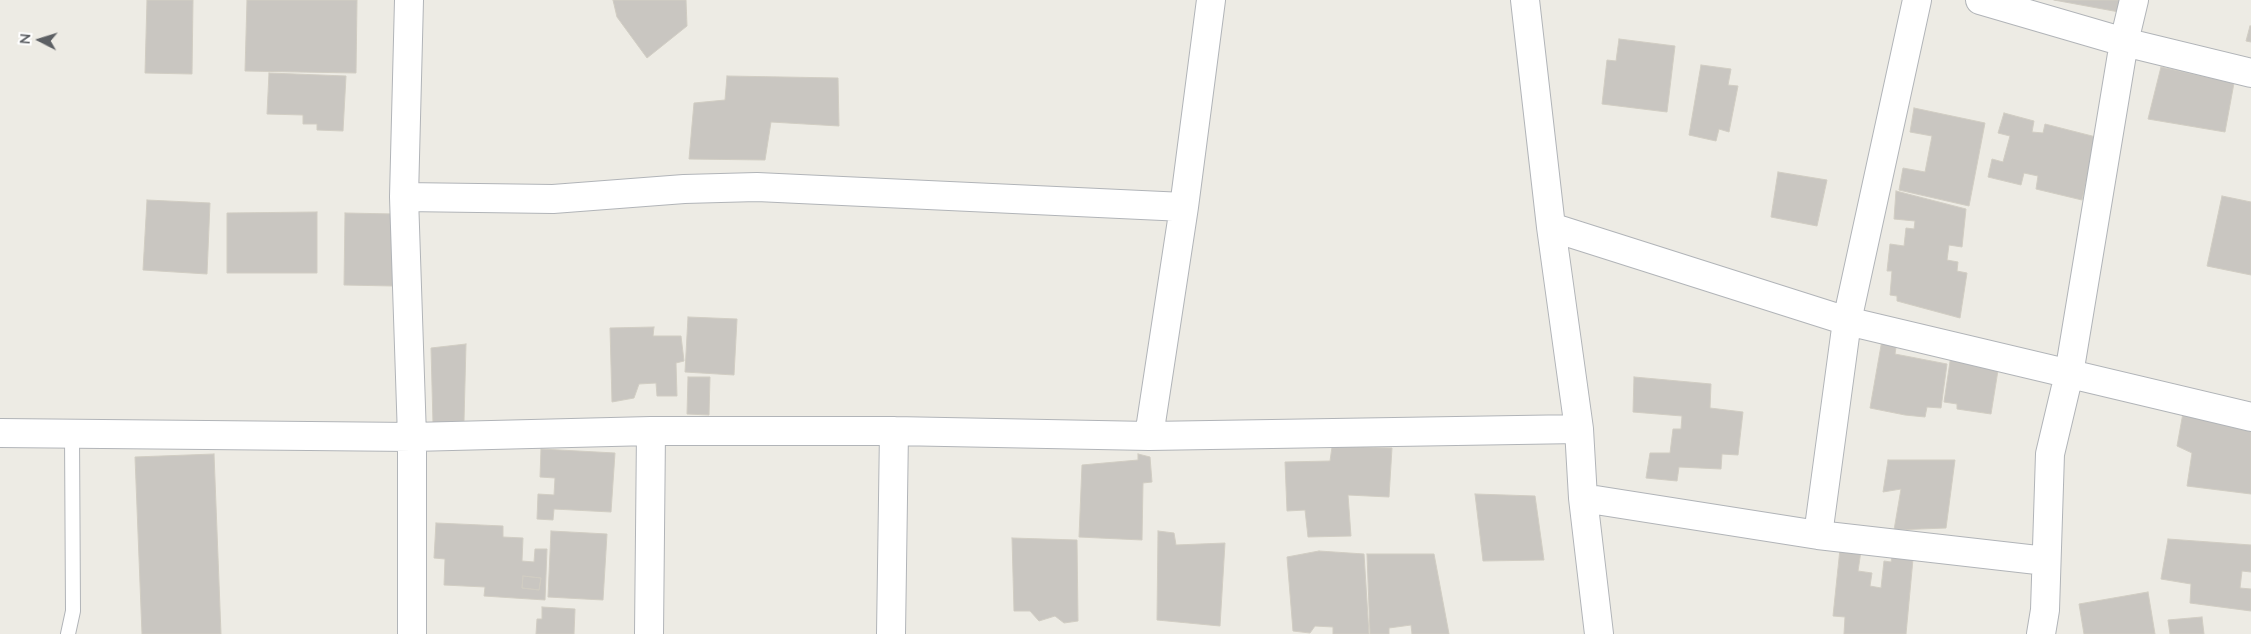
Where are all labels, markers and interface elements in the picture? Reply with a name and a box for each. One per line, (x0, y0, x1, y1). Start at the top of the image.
north arrow (15, 15, 65, 65)
text: N (16, 33, 33, 45)

